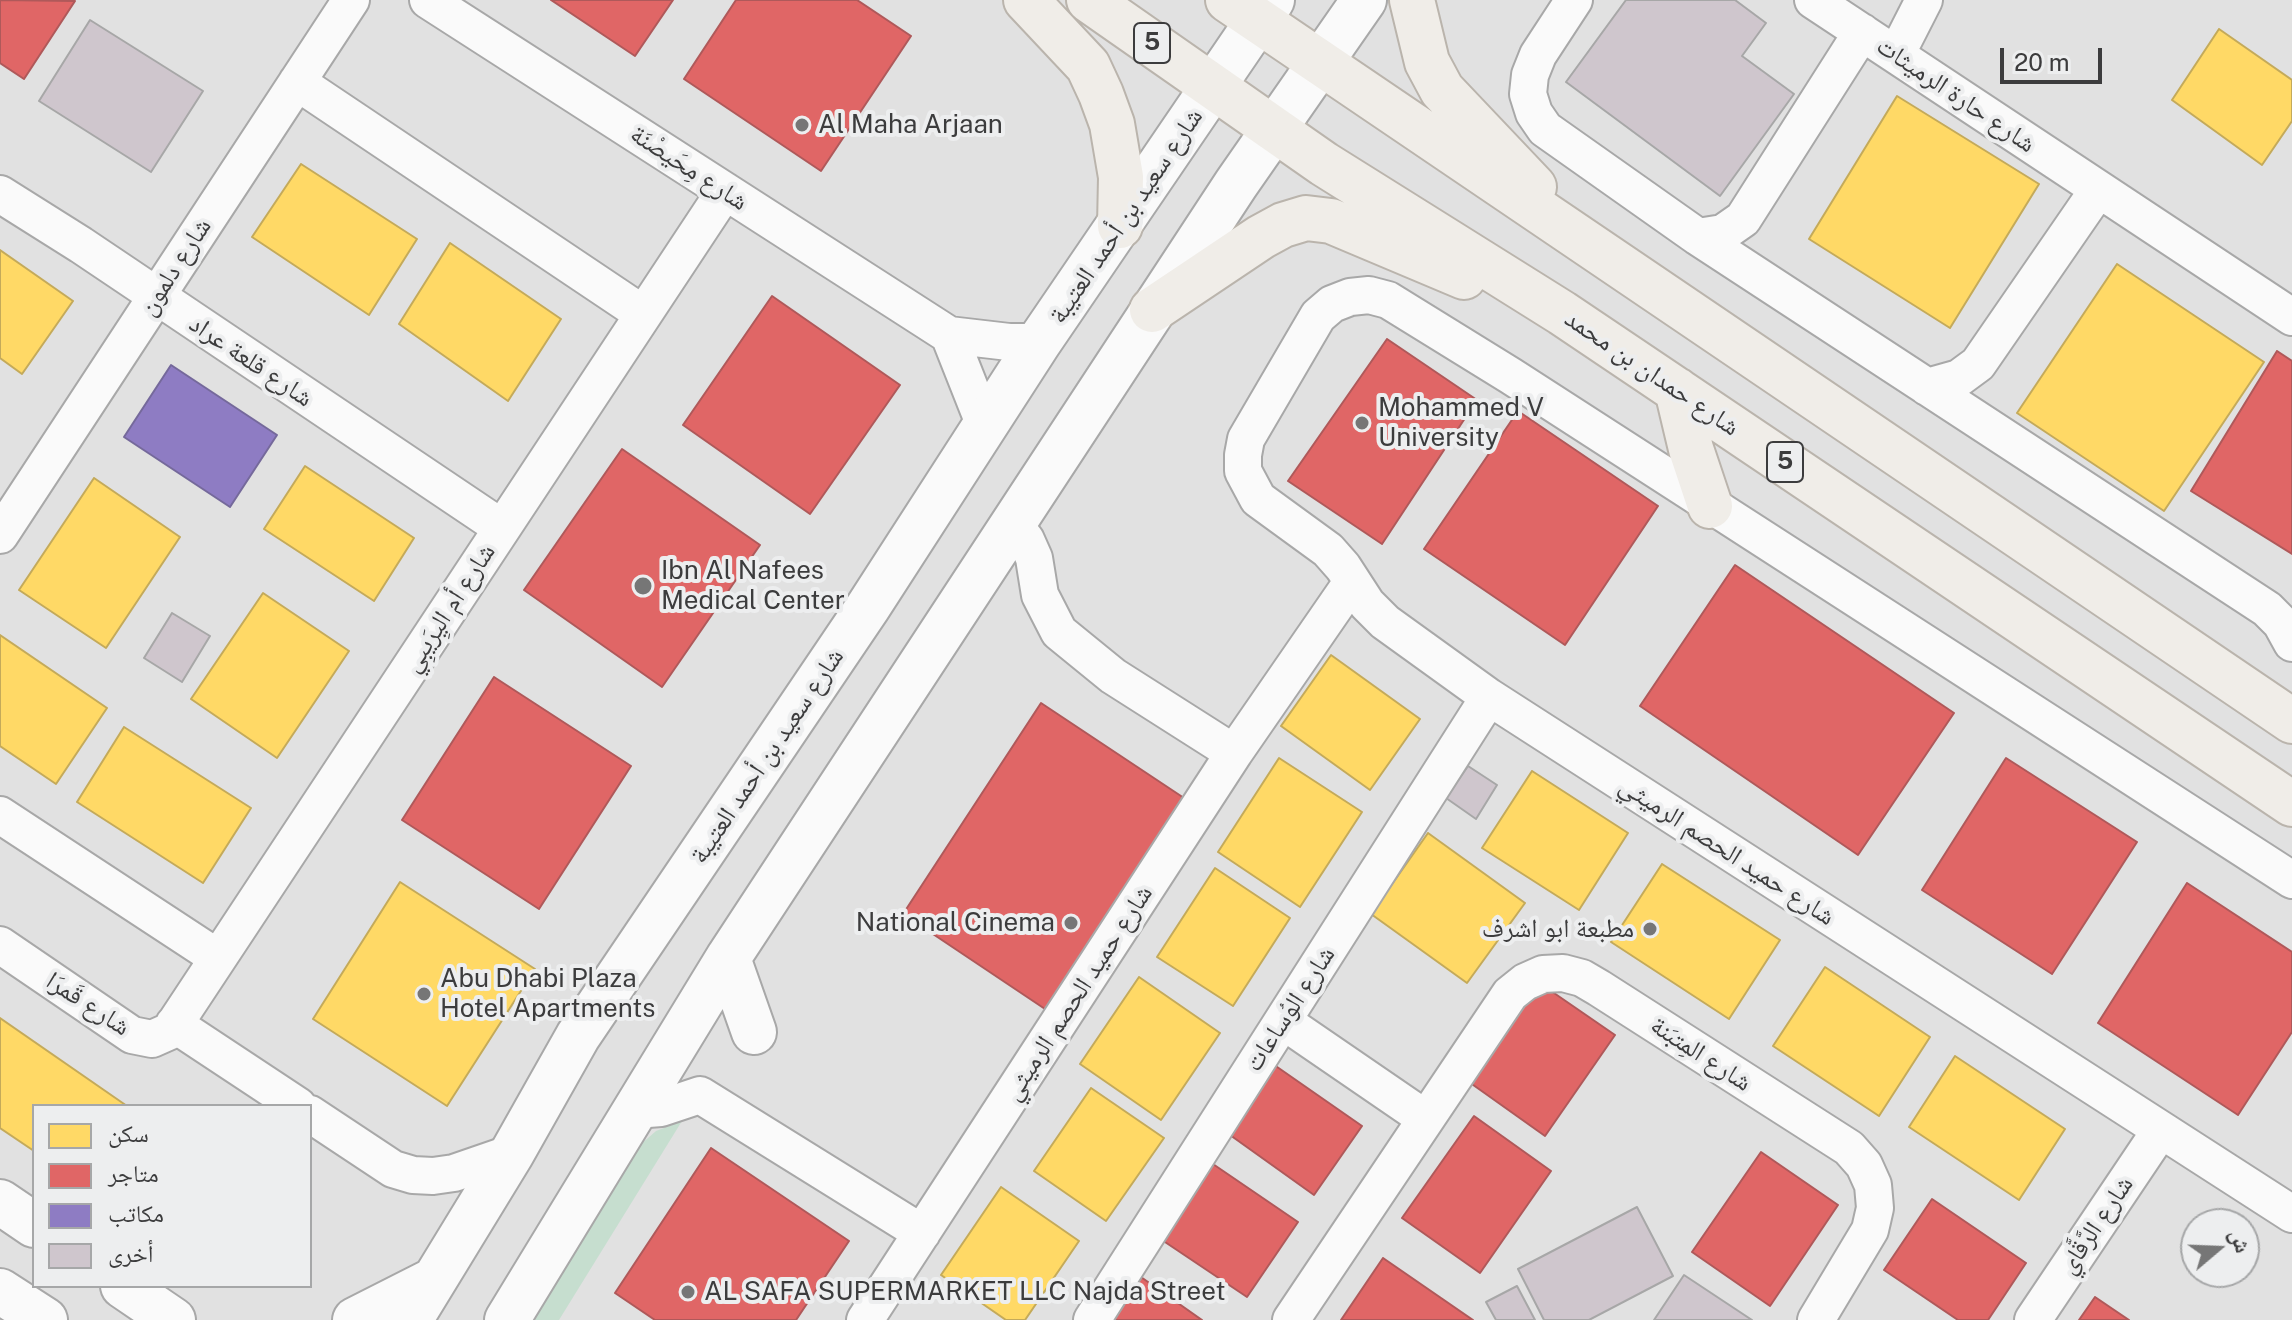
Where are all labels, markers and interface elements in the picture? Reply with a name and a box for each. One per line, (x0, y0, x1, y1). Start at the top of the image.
road number: 5 (1134, 23, 1170, 63)
street label: شارع حارة الرميثات (1870, 30, 2042, 160)
scale bar (2004, 32, 2106, 82)
text: 20 m (2014, 48, 2070, 76)
street label: شارع سعيد بن أحمد العتيبة (1042, 102, 1210, 330)
place label: Al Maha Arjaan (818, 109, 1003, 141)
marker: Al Maha Arjaan (793, 116, 811, 134)
street label: شارع مِحَيصْنَة (624, 118, 754, 218)
street label: شارع دلمون (132, 212, 218, 322)
street label: شارع حمدان بن محمد (1559, 303, 1745, 443)
street label: شارع قلعة عراد (183, 308, 319, 414)
place label: Mohammed V University (1378, 392, 1544, 454)
marker: Mohammed V University (1353, 414, 1371, 432)
road number: 5 (1767, 442, 1803, 482)
street label: شارع أم اليِرَيبِي (396, 538, 502, 678)
place label: Ibn Al Nafees Medical Center (661, 555, 845, 616)
marker: Ibn Al Nafees Medical Center (632, 575, 654, 597)
street label: شارع سعيد بن أحمد العتيبة (683, 642, 851, 870)
street label: شارع حميد الحصم الرميثي (1613, 770, 1841, 932)
street label: شارع حميد الحصم الرميثي (997, 879, 1159, 1107)
place label: National Cinema (856, 907, 1055, 939)
place label: مطبعة ابو اشرف (1482, 913, 1634, 945)
marker: National Cinema (1062, 914, 1080, 932)
marker: مطبعة ابو اشرف (1641, 920, 1659, 938)
street label: شارع الوُساعات (1238, 941, 1342, 1077)
place label: Abu Dhabi Plaza Hotel Apartments (440, 963, 655, 1024)
street label: شارع قَمرَا (40, 965, 136, 1043)
marker: Abu Dhabi Plaza Hotel Apartments (415, 985, 433, 1003)
street label: شارع المِتبَنة (1644, 1010, 1758, 1098)
legend (32, 1104, 312, 1288)
text: سكن (108, 1119, 149, 1147)
text: متاجر (108, 1159, 159, 1187)
street label: شارع الرَّقَّاي (2052, 1170, 2140, 1280)
text: مكاتب (108, 1199, 164, 1227)
north arrow (2180, 1208, 2260, 1288)
text: ش (2225, 1226, 2257, 1256)
text: أخرى (108, 1239, 154, 1267)
place label: AL SAFA SUPERMARKET LLC Najda Street (704, 1276, 1226, 1308)
marker: AL SAFA SUPERMARKET LLC Najda Street (679, 1283, 697, 1301)

